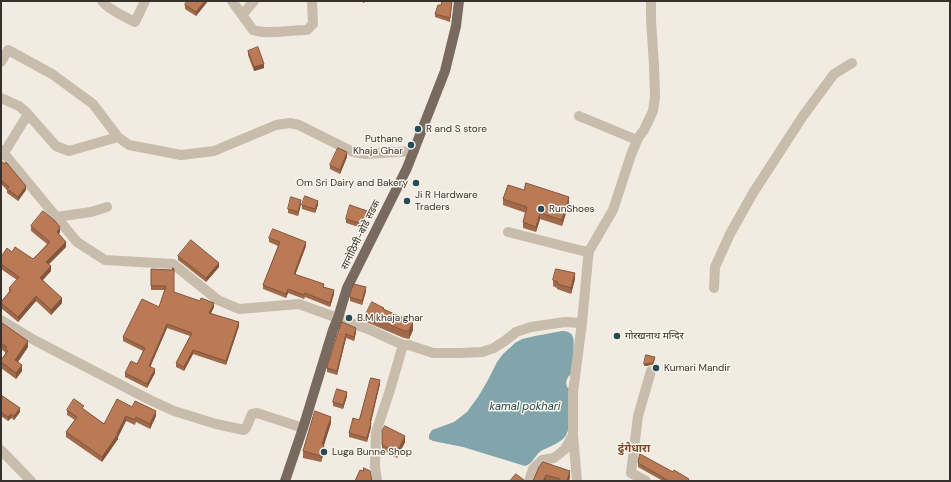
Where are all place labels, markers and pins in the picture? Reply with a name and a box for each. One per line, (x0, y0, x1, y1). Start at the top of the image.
place label: R and S store (426, 123, 487, 135)
marker: R and S store (413, 124, 423, 134)
place label: Puthane Khaja Ghar (353, 133, 403, 156)
marker: Puthane Khaja Ghar (406, 140, 416, 150)
place label: Om Sri Dairy and Bakery (296, 177, 408, 189)
marker: Om Sri Dairy and Bakery (411, 178, 421, 188)
place label: Ji R Hardware Traders (415, 189, 478, 212)
marker: Ji R Hardware Traders (402, 196, 412, 206)
place label: RunShoes (549, 203, 595, 215)
marker: RunShoes (536, 204, 546, 214)
place label: B.M khaja ghar (357, 312, 423, 324)
marker: B.M khaja ghar (344, 313, 354, 323)
place label: गोरखनाथ मन्दिर (625, 330, 684, 342)
marker: गोरखनाथ मन्दिर (612, 331, 622, 341)
place label: Kumari Mandir (664, 362, 730, 374)
marker: Kumari Mandir (651, 363, 661, 373)
place label: Luga Bunne Shop (332, 446, 412, 458)
marker: Luga Bunne Shop (319, 447, 329, 457)

